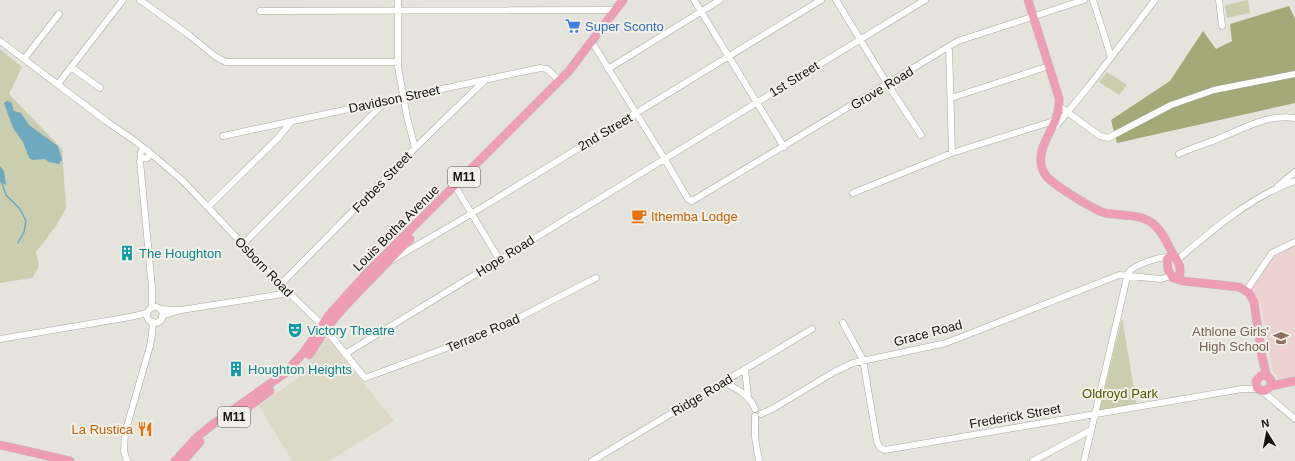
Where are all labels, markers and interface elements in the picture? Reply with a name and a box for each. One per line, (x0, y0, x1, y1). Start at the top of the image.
supermarket icon: Super Sconto (564, 17, 582, 35)
place label: Super Sconto (585, 19, 664, 34)
street label: 1st Street (766, 58, 822, 100)
street label: Grove Road (848, 64, 916, 112)
street label: Davidson Street (347, 82, 441, 116)
street label: 2nd Street (575, 110, 635, 154)
street label: Forbes Street (349, 148, 415, 216)
road number: M11 (448, 167, 480, 187)
street label: Louis Botha Avenue (350, 182, 442, 274)
cafe icon: Ithemba Lodge (630, 207, 648, 225)
place label: Ithemba Lodge (651, 209, 738, 224)
street label: Hope Road (473, 232, 537, 280)
street label: Osborn Road (232, 234, 296, 300)
building icon: The Houghton (118, 244, 136, 262)
place label: The Houghton (139, 246, 221, 261)
street label: Terrace Road (444, 311, 522, 355)
street label: Grace Road (892, 317, 964, 349)
theatre icon: Victory Theatre (286, 321, 304, 339)
place label: Victory Theatre (307, 323, 395, 338)
place label: Athlone Girls' High School (1192, 324, 1269, 354)
school or university icon: Athlone Girls' High School (1272, 329, 1290, 347)
building icon: Houghton Heights (227, 360, 245, 378)
place label: Houghton Heights (248, 362, 353, 377)
street label: Ridge Road (669, 371, 735, 419)
park label: Oldroyd Park (1082, 386, 1158, 401)
street label: Frederick Street (968, 401, 1062, 431)
road number: M11 (218, 407, 250, 427)
north arrow (1247, 413, 1287, 453)
text: N (1260, 417, 1270, 430)
restaurant icon: La Rustica (136, 420, 154, 438)
place label: La Rustica (72, 422, 134, 437)

